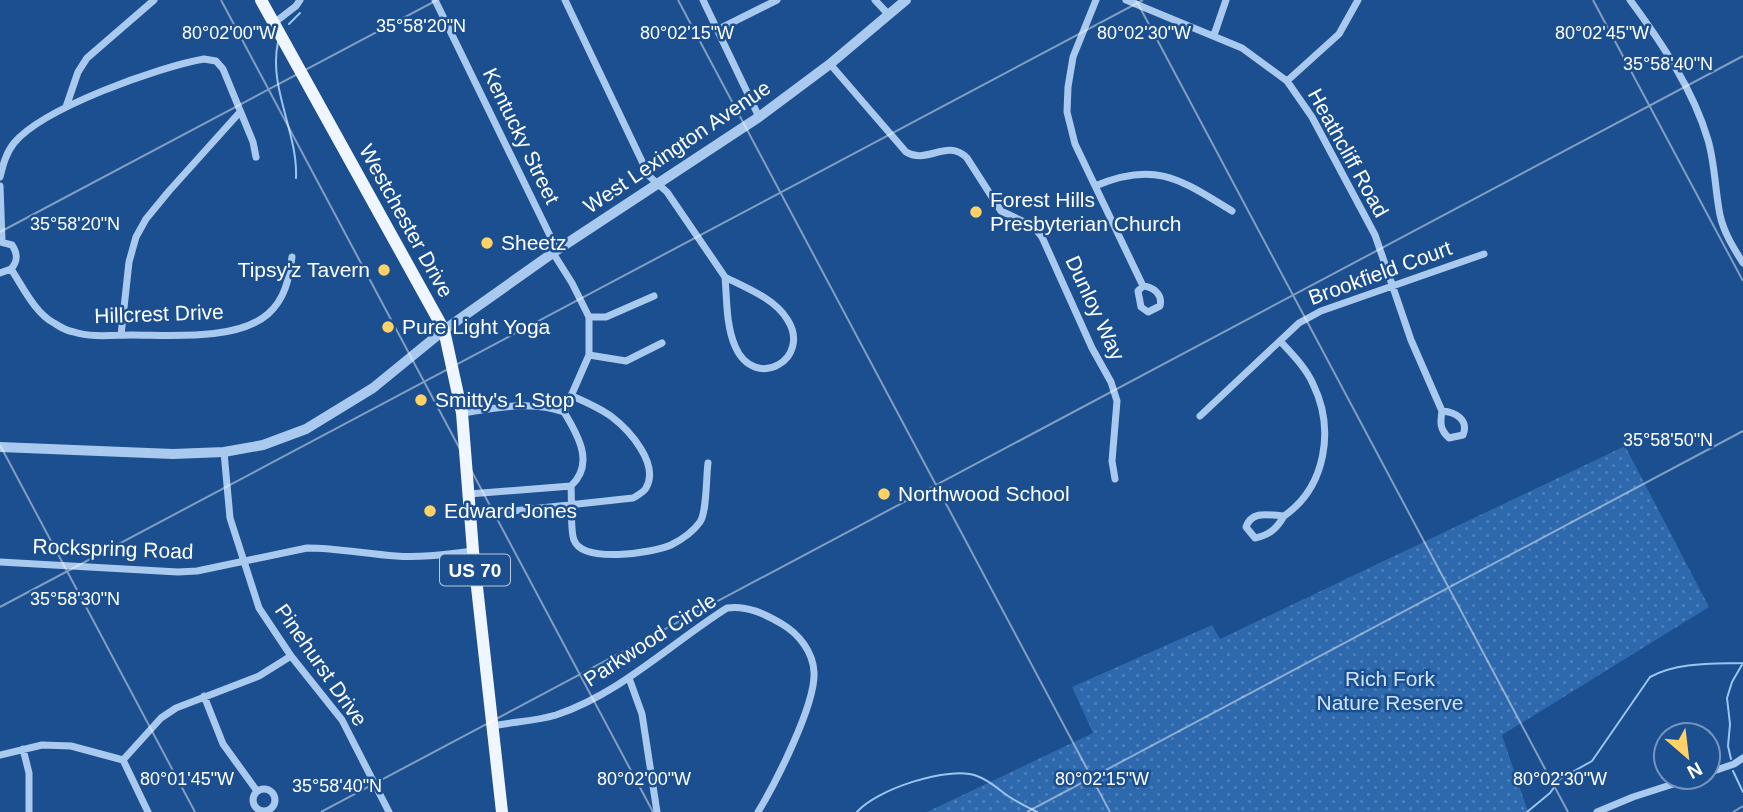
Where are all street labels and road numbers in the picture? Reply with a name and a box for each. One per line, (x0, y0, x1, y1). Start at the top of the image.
street label: Kentucky Street (479, 64, 564, 208)
street label: West Lexington Avenue (579, 76, 774, 218)
street label: Heathcliff Road (1304, 85, 1393, 221)
street label: Westchester Drive (355, 140, 458, 301)
street label: Brookfield Court (1305, 236, 1455, 309)
street label: Dunloy Way (1061, 252, 1130, 364)
street label: Hillcrest Drive (94, 300, 224, 327)
street label: Rockspring Road (32, 534, 194, 563)
road number: US 70 (440, 554, 510, 586)
street label: Parkwood Circle (579, 588, 720, 691)
street label: Pinehurst Drive (271, 599, 372, 730)

